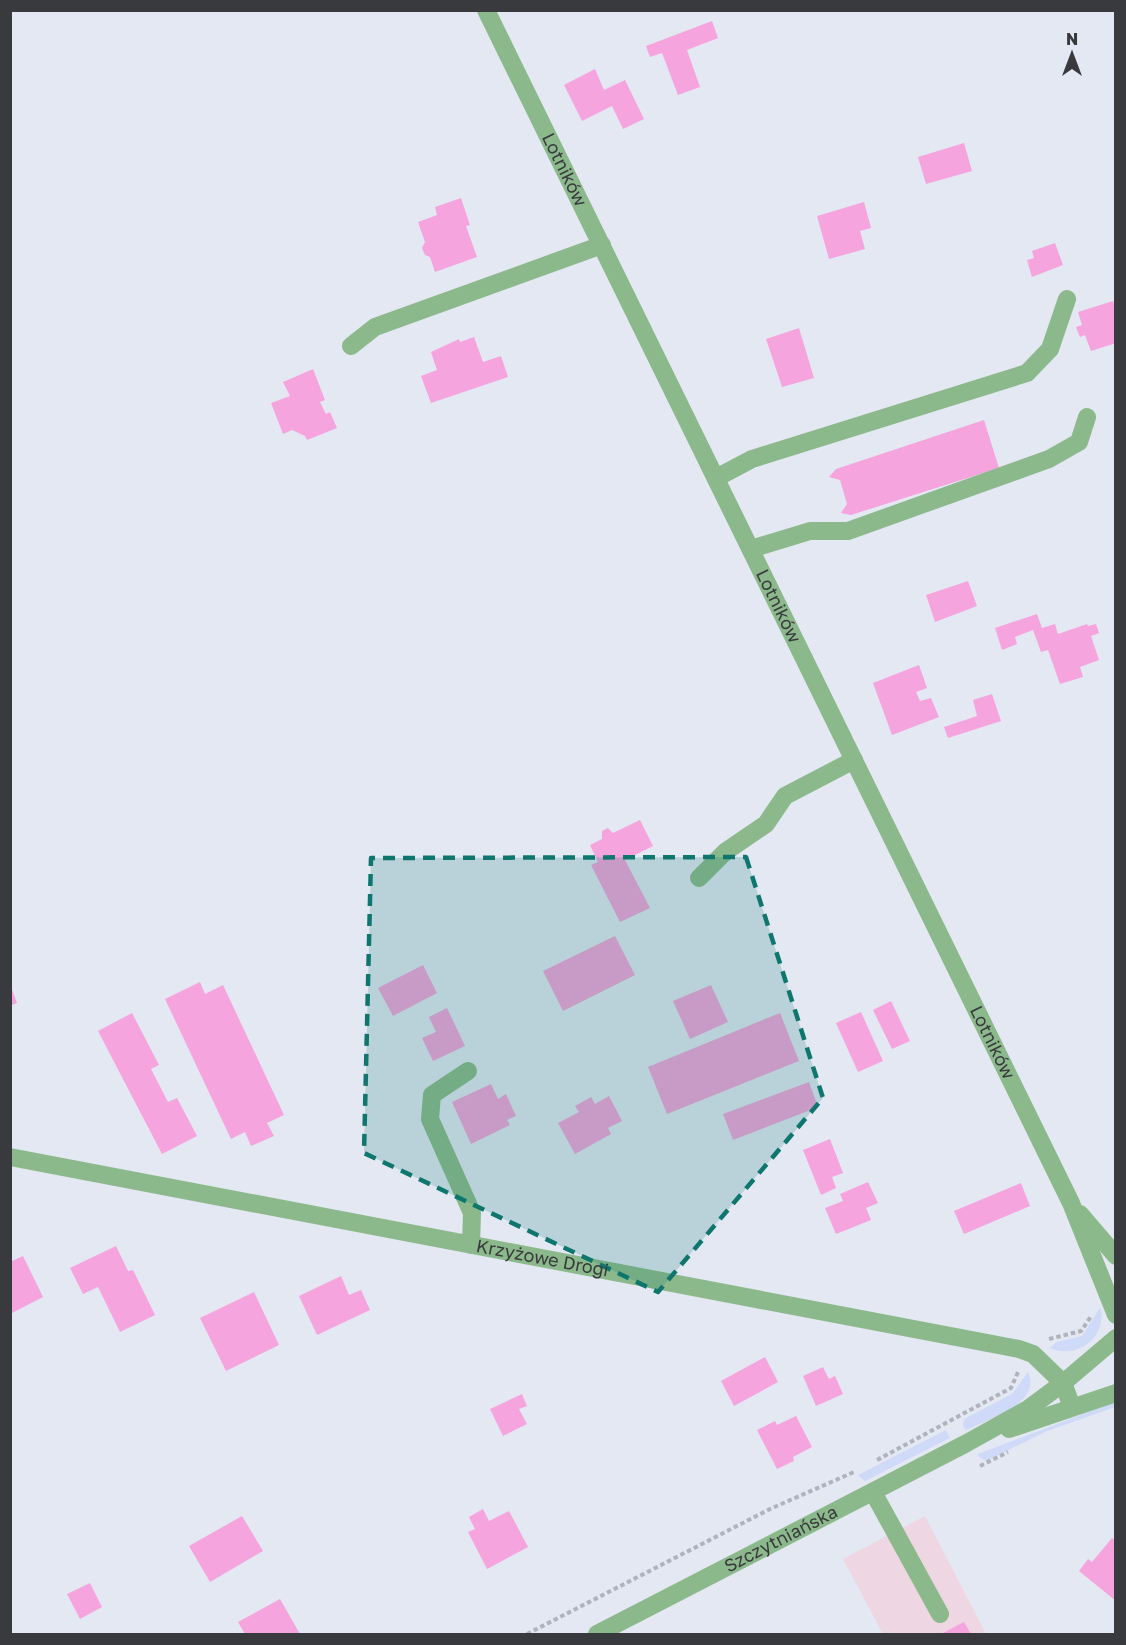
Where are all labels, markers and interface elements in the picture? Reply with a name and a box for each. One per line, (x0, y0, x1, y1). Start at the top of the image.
north arrow (1042, 24, 1102, 84)
text: N (1066, 29, 1078, 49)
street label: Lotników (538, 129, 593, 210)
street label: Lotników (752, 565, 807, 646)
street label: Lotników (966, 1002, 1021, 1083)
street label: Krzyżowe Drogi (475, 1234, 611, 1281)
street label: Szczytniańska (720, 1500, 841, 1576)

